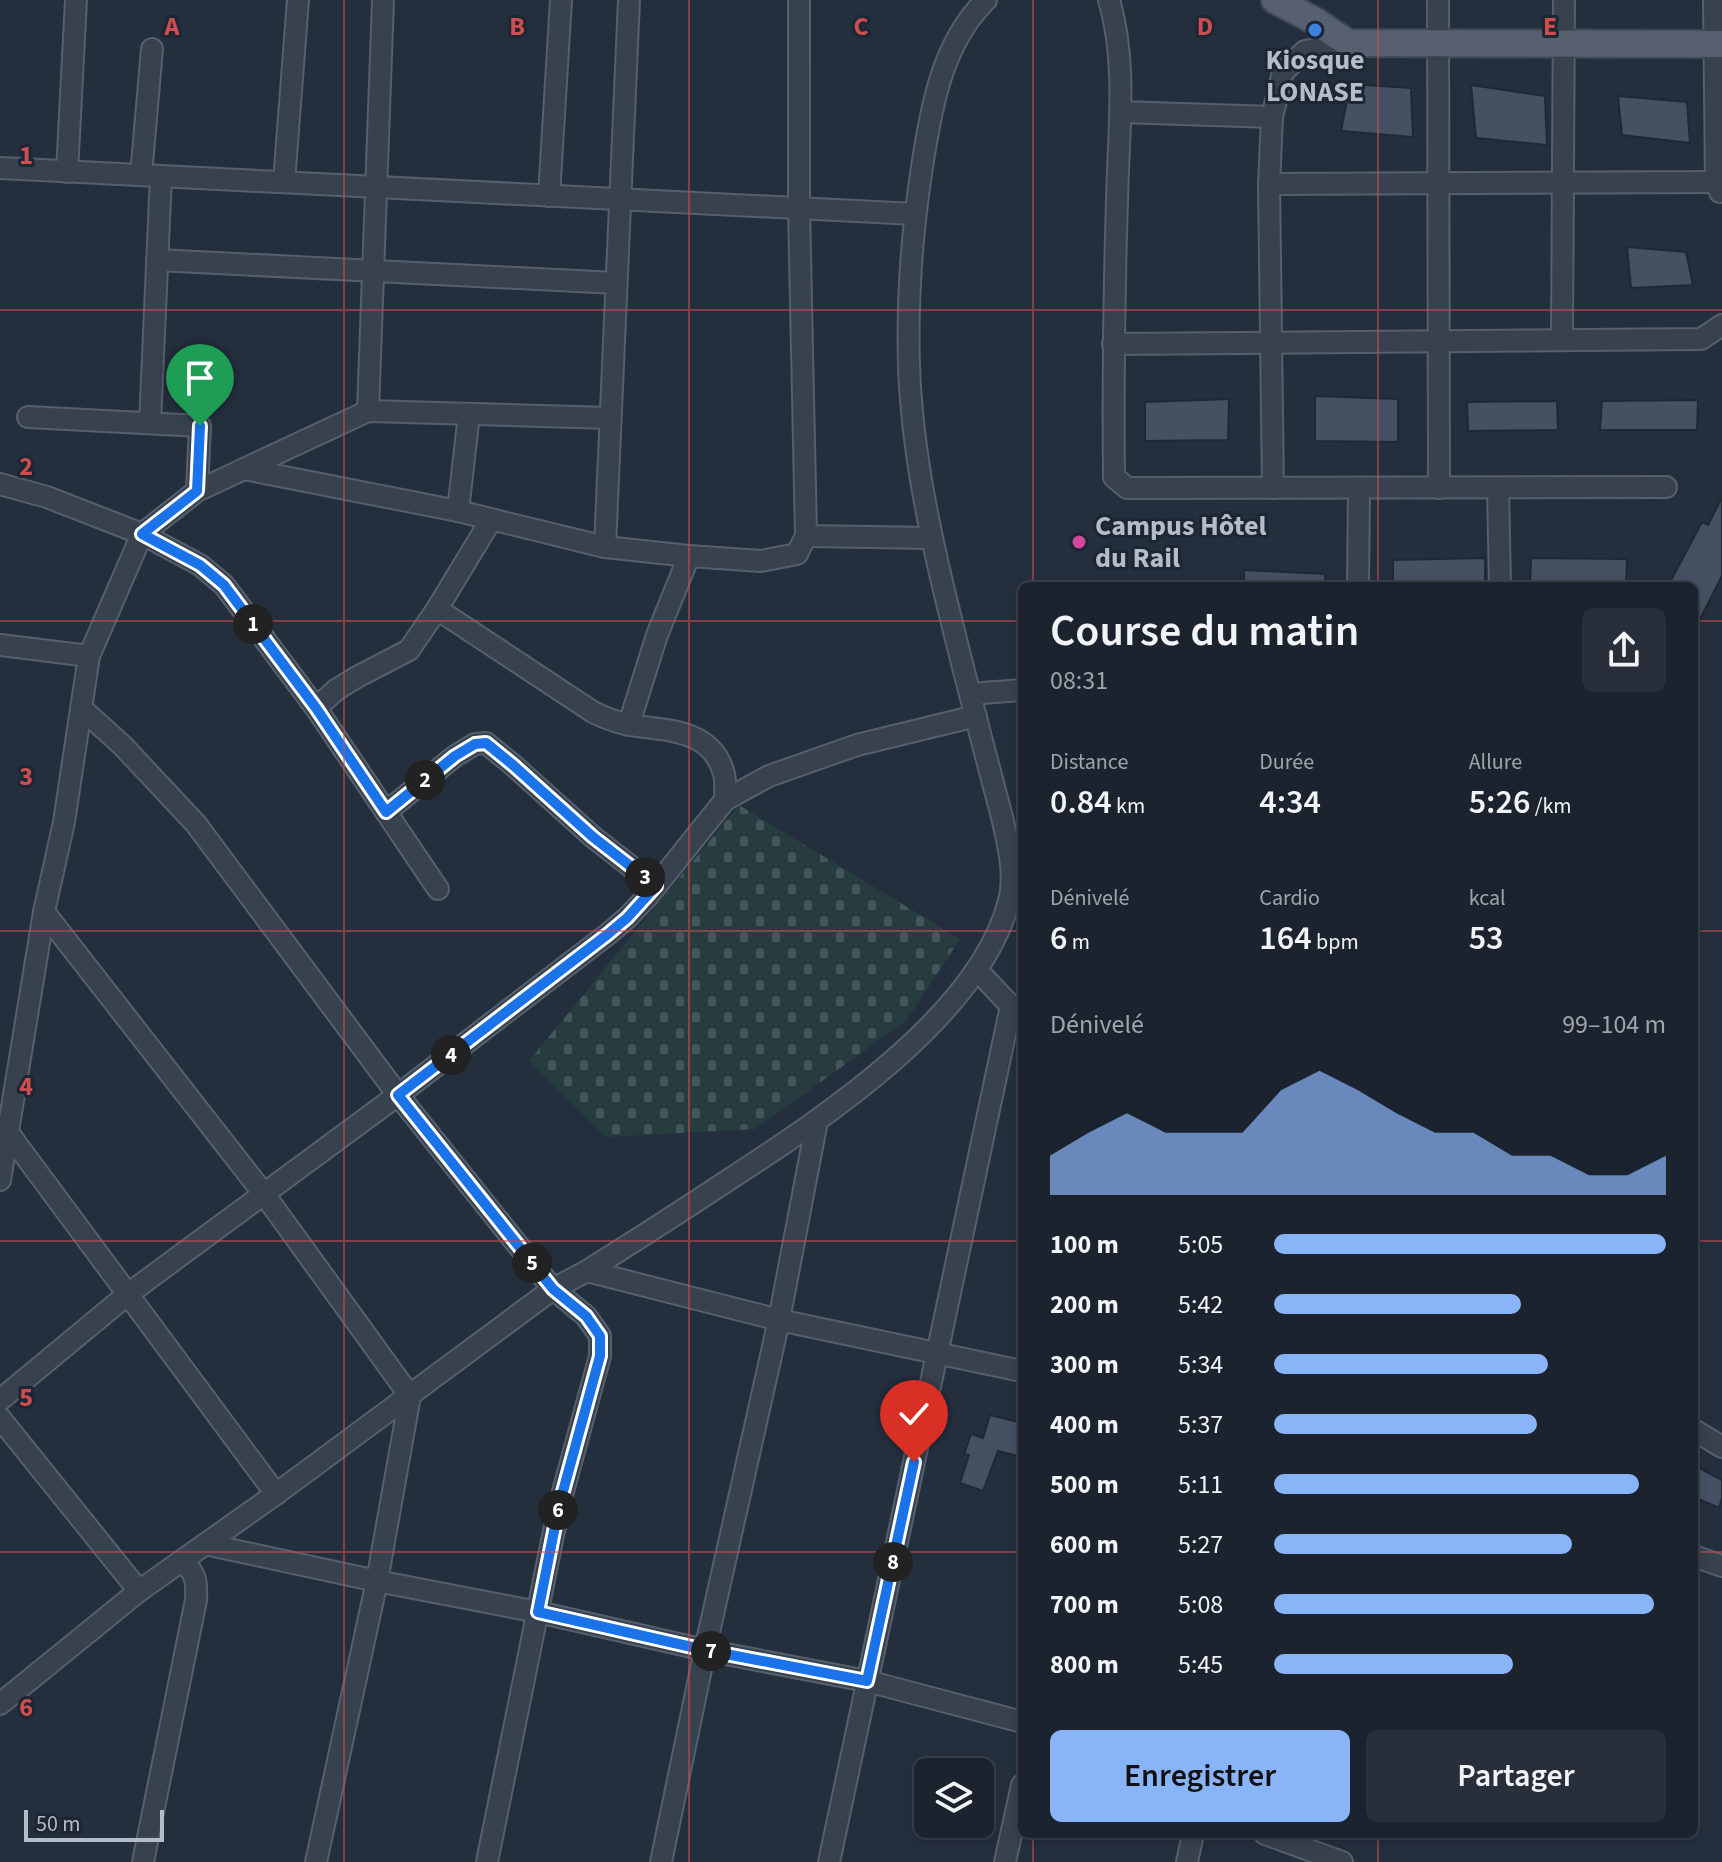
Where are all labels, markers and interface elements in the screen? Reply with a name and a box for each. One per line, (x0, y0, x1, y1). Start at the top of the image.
text: A (164, 8, 181, 45)
text: B (509, 8, 525, 45)
text: C (853, 8, 869, 45)
text: D (1197, 8, 1213, 45)
text: E (1543, 8, 1557, 45)
marker: Kiosque LONASE (1306, 21, 1324, 39)
place label: Kiosque LONASE (1265, 40, 1365, 112)
text: 1 (19, 137, 33, 174)
pin (166, 344, 234, 426)
icon: arrive (178, 356, 222, 400)
text: 2 (19, 448, 33, 485)
place label: Campus Hôtel du Rail (1095, 506, 1266, 578)
marker: Campus Hôtel du Rail (1070, 533, 1088, 551)
text: Course du matin (1050, 600, 1359, 663)
pin: 1 (233, 604, 273, 644)
text: 1 (247, 608, 259, 640)
button: share (1582, 608, 1666, 692)
text: 08:31 (1050, 662, 1108, 699)
text: Distance (1050, 746, 1128, 778)
text: Durée (1259, 746, 1314, 778)
text: Allure (1469, 746, 1522, 778)
text: 3 (19, 758, 33, 795)
pin: 2 (405, 760, 445, 800)
text: 2 (419, 764, 431, 796)
text: 0.84 (1050, 778, 1112, 827)
text: 4:34 (1259, 778, 1321, 827)
text: 5:26 (1469, 778, 1530, 827)
text: km (1112, 790, 1145, 822)
text: /km (1530, 790, 1572, 822)
pin: 3 (625, 857, 665, 897)
text: 3 (639, 861, 651, 893)
text: Dénivelé (1050, 882, 1130, 914)
text: Cardio (1259, 882, 1320, 914)
text: kcal (1469, 882, 1506, 914)
text: 6 (1050, 914, 1067, 963)
text: 164 (1259, 914, 1312, 963)
text: 53 (1469, 914, 1504, 963)
text: m (1067, 926, 1090, 958)
text: bpm (1312, 926, 1359, 958)
text: Dénivelé (1050, 1006, 1144, 1043)
text: 99–104 m (1562, 1006, 1666, 1043)
pin: 4 (431, 1035, 471, 1075)
text: 4 (445, 1039, 457, 1071)
text: 4 (19, 1068, 33, 1105)
text: 100 m (1050, 1226, 1119, 1263)
text: 5:05 (1178, 1226, 1223, 1263)
pin: 5 (512, 1243, 552, 1283)
text: 5 (526, 1247, 538, 1279)
text: 200 m (1050, 1286, 1119, 1323)
text: 5:42 (1178, 1286, 1223, 1323)
text: 300 m (1050, 1346, 1119, 1383)
text: 5:34 (1178, 1346, 1223, 1383)
text: 5 (19, 1379, 33, 1416)
pin (880, 1380, 948, 1462)
icon: check (892, 1392, 936, 1436)
text: 400 m (1050, 1406, 1119, 1443)
text: 5:37 (1178, 1406, 1223, 1443)
text: 500 m (1050, 1466, 1119, 1503)
text: 5:11 (1178, 1466, 1223, 1503)
pin: 6 (538, 1490, 578, 1530)
text: 6 (552, 1494, 564, 1526)
text: 600 m (1050, 1526, 1119, 1563)
text: 5:27 (1178, 1526, 1223, 1563)
pin: 8 (873, 1542, 913, 1582)
text: 8 (887, 1546, 899, 1578)
text: 700 m (1050, 1586, 1119, 1623)
text: 5:08 (1178, 1586, 1223, 1623)
pin: 7 (691, 1631, 731, 1671)
text: 7 (705, 1635, 717, 1667)
text: 800 m (1050, 1646, 1119, 1683)
text: 5:45 (1178, 1646, 1223, 1683)
text: 6 (19, 1689, 33, 1726)
button: Enregistrer (1050, 1730, 1350, 1822)
button: Partager (1366, 1730, 1666, 1822)
map controls (914, 1758, 994, 1838)
button: layers (914, 1758, 994, 1838)
scale bar (24, 1806, 164, 1842)
text: 50 m (36, 1808, 81, 1840)

